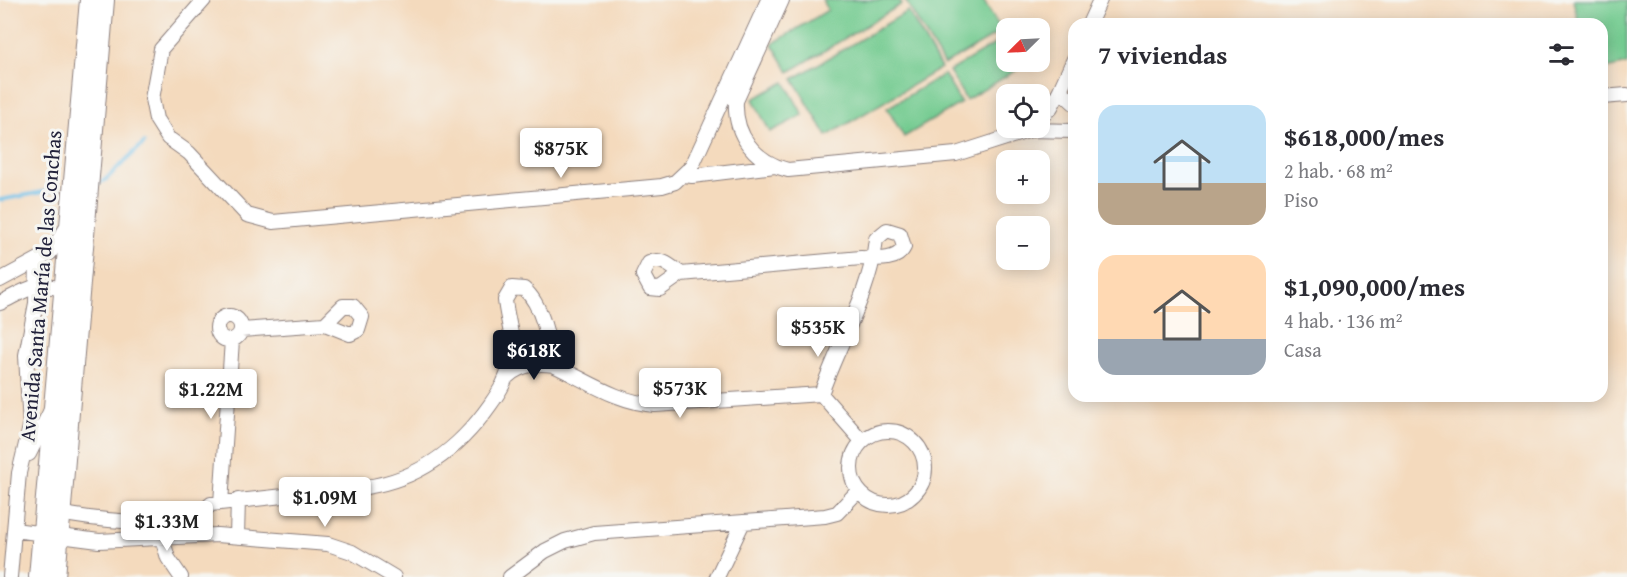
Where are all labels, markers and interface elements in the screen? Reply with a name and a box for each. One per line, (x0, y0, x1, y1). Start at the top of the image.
north arrow (996, 18, 1050, 72)
map controls (996, 18, 1050, 270)
text: 7 viviendas (1098, 35, 1228, 74)
icon: filters (1545, 38, 1578, 71)
button: locate (996, 84, 1050, 138)
text: $618,000/mes (1284, 117, 1444, 156)
pin: $875K (519, 128, 603, 179)
street label: Avenida Santa María de las Conchas (11, 129, 70, 443)
icon: home (1146, 129, 1218, 201)
text: $875K (534, 133, 588, 162)
button: + (996, 150, 1050, 204)
text: 2 hab. · 68 m² (1284, 156, 1393, 185)
text: Piso (1284, 185, 1319, 214)
button: − (996, 216, 1050, 270)
text: $1,090,000/mes (1284, 267, 1465, 306)
icon: home (1146, 279, 1218, 351)
text: 4 hab. · 136 m² (1284, 306, 1402, 335)
pin: $535K (776, 307, 860, 358)
text: $535K (791, 312, 845, 341)
pin: $618K (492, 330, 576, 381)
text: $618K (507, 335, 561, 364)
text: Casa (1284, 335, 1322, 364)
pin: $573K (638, 368, 722, 419)
pin: $1.22M (162, 369, 260, 420)
text: $573K (653, 373, 707, 402)
text: $1.22M (179, 374, 243, 403)
pin: $1.09M (276, 477, 374, 528)
text: $1.09M (293, 482, 357, 511)
pin: $1.33M (118, 501, 216, 552)
text: $1.33M (135, 506, 199, 535)

